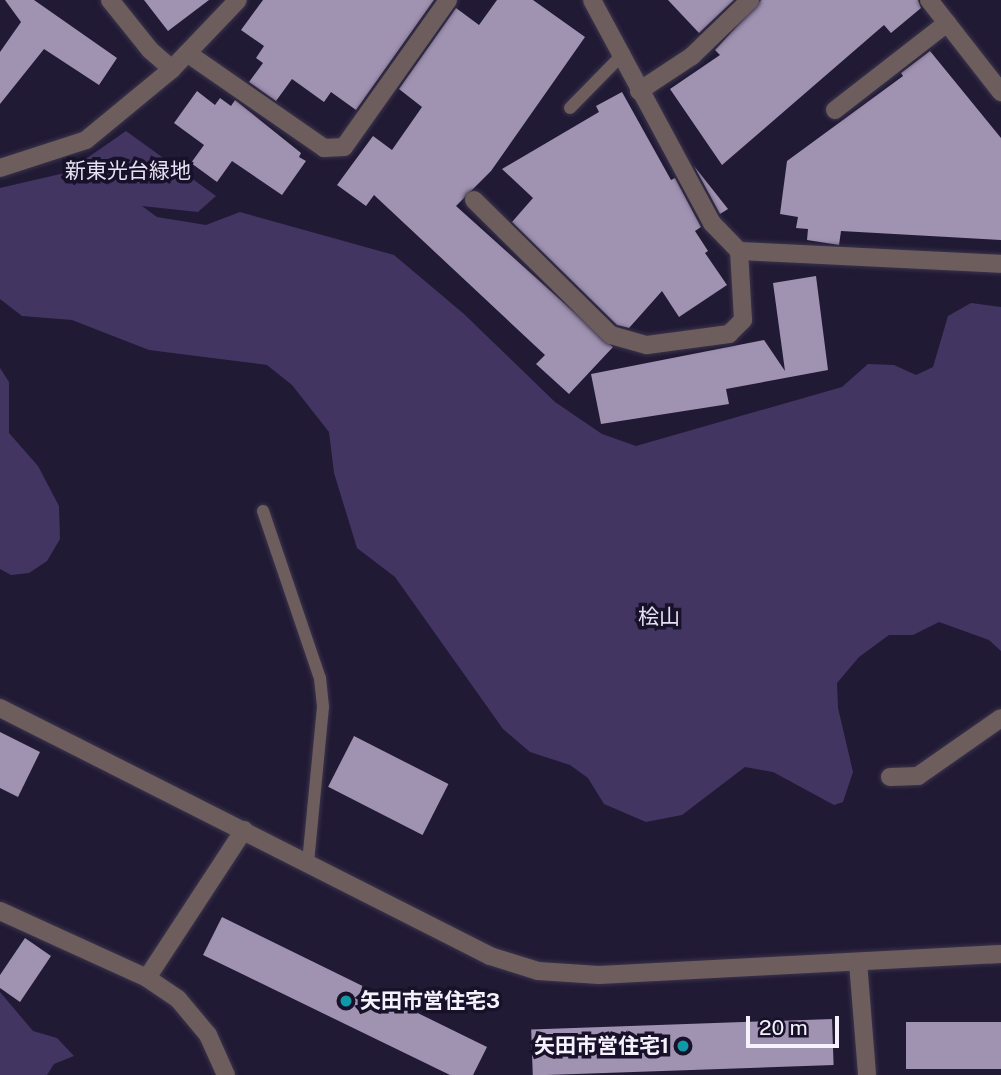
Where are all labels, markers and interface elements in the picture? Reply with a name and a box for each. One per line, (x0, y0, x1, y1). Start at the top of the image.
park label: 新東光台緑地 (65, 158, 191, 184)
park label: 桧山 (638, 604, 680, 630)
place label: 矢田市営住宅3 (360, 988, 500, 1014)
marker: 矢田市営住宅3 (338, 993, 354, 1009)
scale bar (749, 1002, 842, 1046)
text: 20 m (759, 1015, 808, 1040)
place label: 矢田市営住宅1 (534, 1033, 669, 1059)
marker: 矢田市営住宅1 (675, 1038, 691, 1054)

